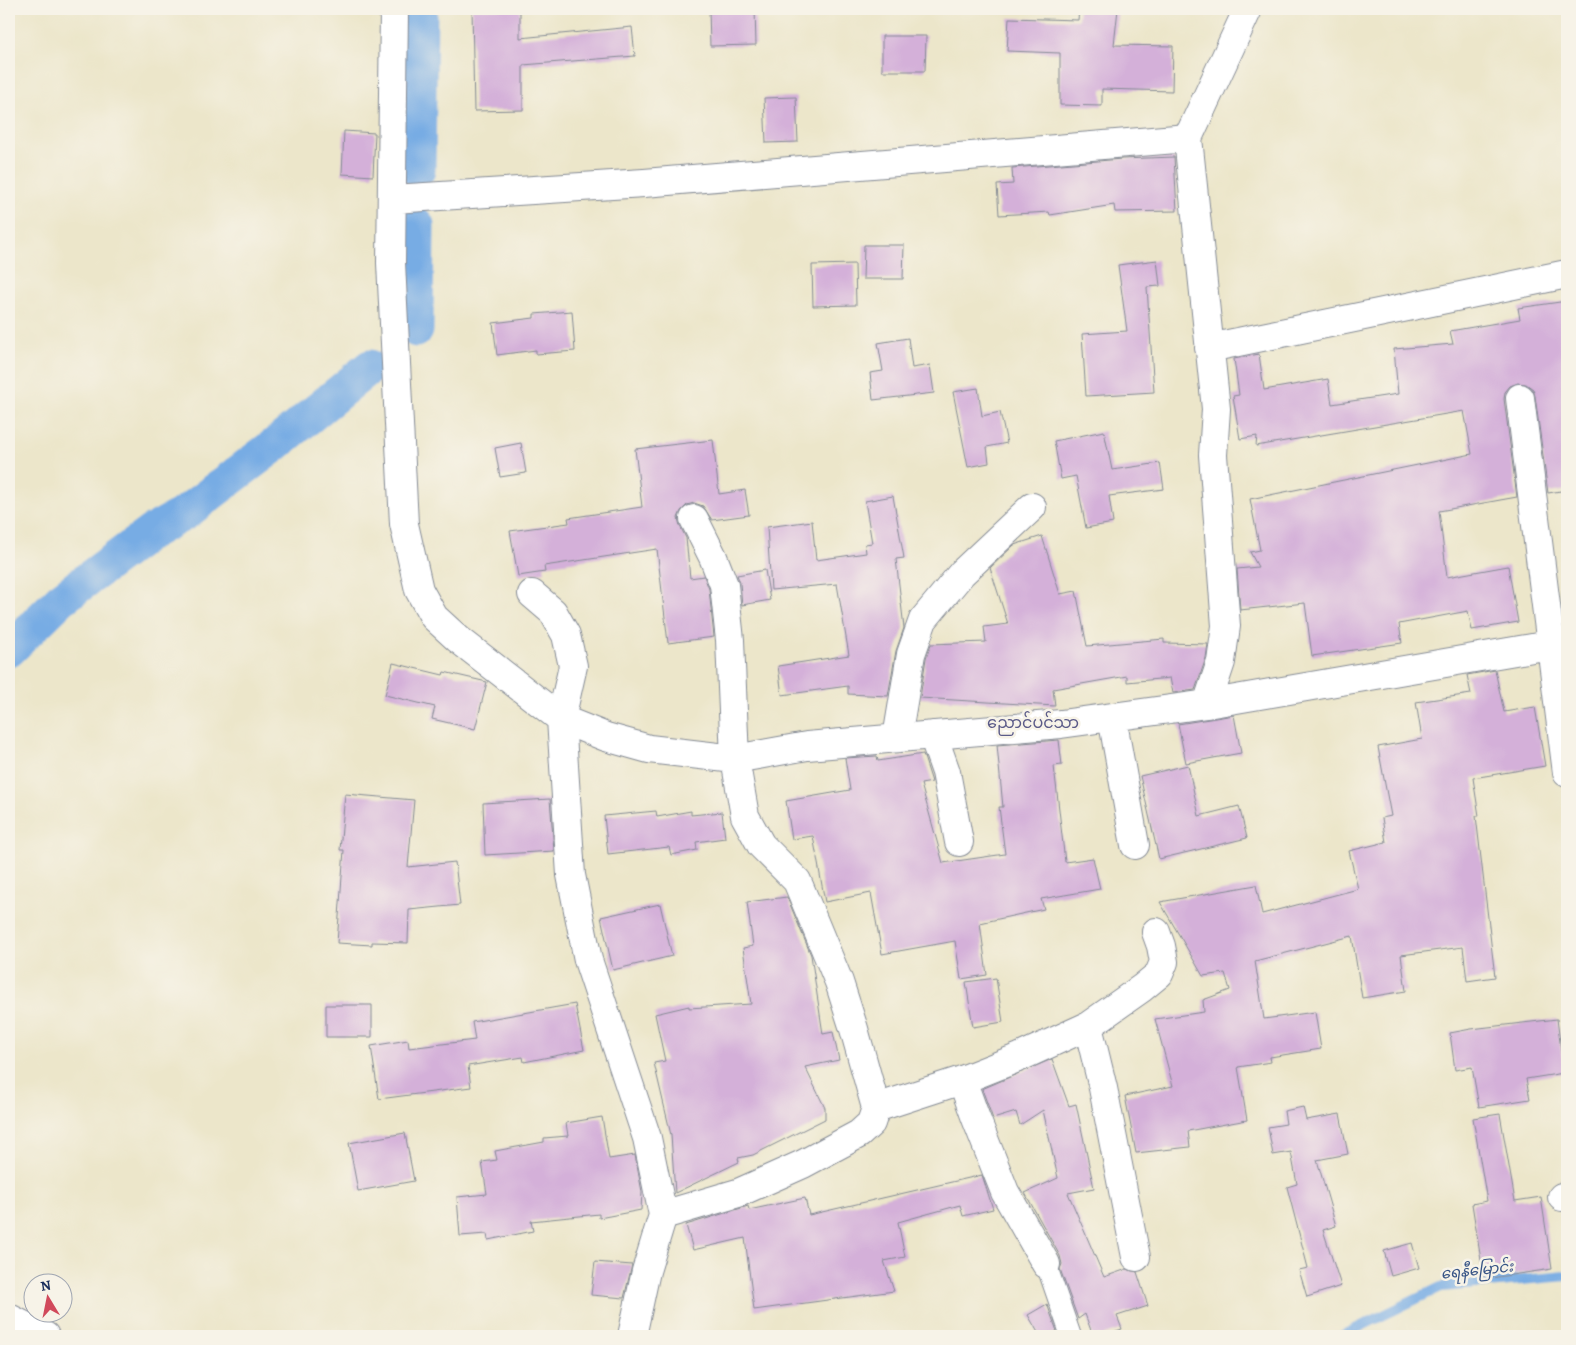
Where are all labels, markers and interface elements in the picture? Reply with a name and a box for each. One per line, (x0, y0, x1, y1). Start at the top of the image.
district label: ညောင်ပင်သာ (987, 711, 1079, 736)
water label: ရေနီမြောင်း (1440, 1255, 1515, 1286)
north arrow (22, 1272, 72, 1322)
text: N (39, 1275, 53, 1296)

